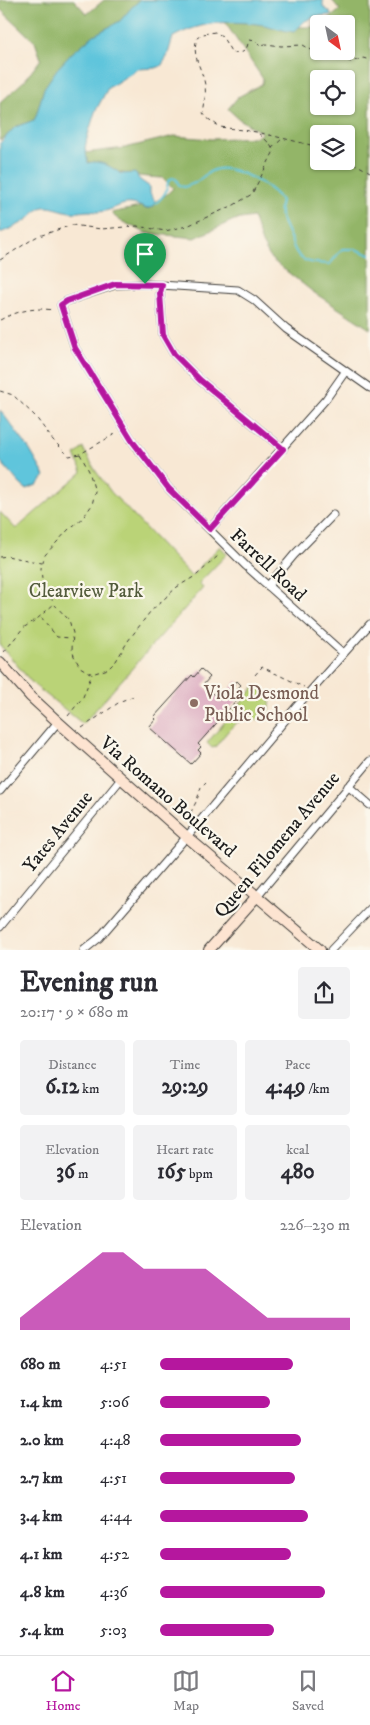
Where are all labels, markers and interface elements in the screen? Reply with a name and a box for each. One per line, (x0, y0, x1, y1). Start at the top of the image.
north arrow (310, 15, 355, 60)
map controls (310, 15, 355, 170)
button: locate (310, 70, 355, 115)
button: layers (310, 125, 355, 170)
pin (124, 233, 166, 284)
icon: arrive (131, 240, 159, 268)
street label: Farrell Road (225, 524, 311, 607)
park label: Clearview Park (29, 580, 144, 603)
place label: Viola Desmond Public School (203, 682, 319, 727)
marker: Viola Desmond Public School (188, 697, 200, 709)
street label: Via Romano Boulevard (94, 731, 241, 863)
street label: Queen Filomena Avenue (209, 767, 345, 923)
street label: Yates Avenue (18, 787, 98, 877)
text: Evening run (20, 965, 158, 1000)
button: share (298, 967, 350, 1019)
text: 20:17 · 9 × 680 m (20, 1002, 129, 1022)
text: Distance (48, 1056, 96, 1074)
text: Time (170, 1056, 200, 1074)
text: Pace (285, 1056, 311, 1074)
text: 6.12 (45, 1074, 79, 1100)
text: 29:29 (161, 1074, 209, 1100)
text: 4:49 (265, 1074, 306, 1100)
text: km (79, 1080, 100, 1098)
text: /km (306, 1080, 330, 1098)
text: Elevation (45, 1141, 99, 1159)
text: Heart rate (156, 1141, 214, 1159)
text: kcal (286, 1141, 309, 1159)
text: 36 (56, 1159, 75, 1185)
text: 165 (157, 1159, 186, 1185)
text: 480 (281, 1159, 315, 1185)
text: m (75, 1165, 88, 1183)
text: bpm (186, 1165, 213, 1183)
text: Elevation (20, 1215, 82, 1235)
text: 226–230 m (280, 1215, 350, 1235)
text: 680 m (20, 1354, 60, 1374)
text: 4:51 (100, 1354, 127, 1374)
text: 1.4 km (20, 1392, 62, 1412)
text: 5:06 (100, 1392, 129, 1412)
text: 2.0 km (20, 1430, 64, 1450)
text: 4:48 (100, 1430, 131, 1450)
text: 2.7 km (20, 1468, 63, 1488)
text: 4:51 (100, 1468, 127, 1488)
text: 3.4 km (20, 1506, 63, 1526)
text: 4:44 (100, 1506, 132, 1526)
text: 4.1 km (20, 1544, 63, 1564)
text: 4:52 (100, 1544, 129, 1564)
text: 4.8 km (20, 1582, 65, 1602)
text: 4:36 (100, 1582, 128, 1602)
text: 5.4 km (20, 1620, 64, 1640)
text: 5:03 (100, 1620, 127, 1640)
tab: Home (46, 1667, 80, 1715)
tab: Map (172, 1667, 200, 1715)
tab: Saved (292, 1667, 324, 1715)

